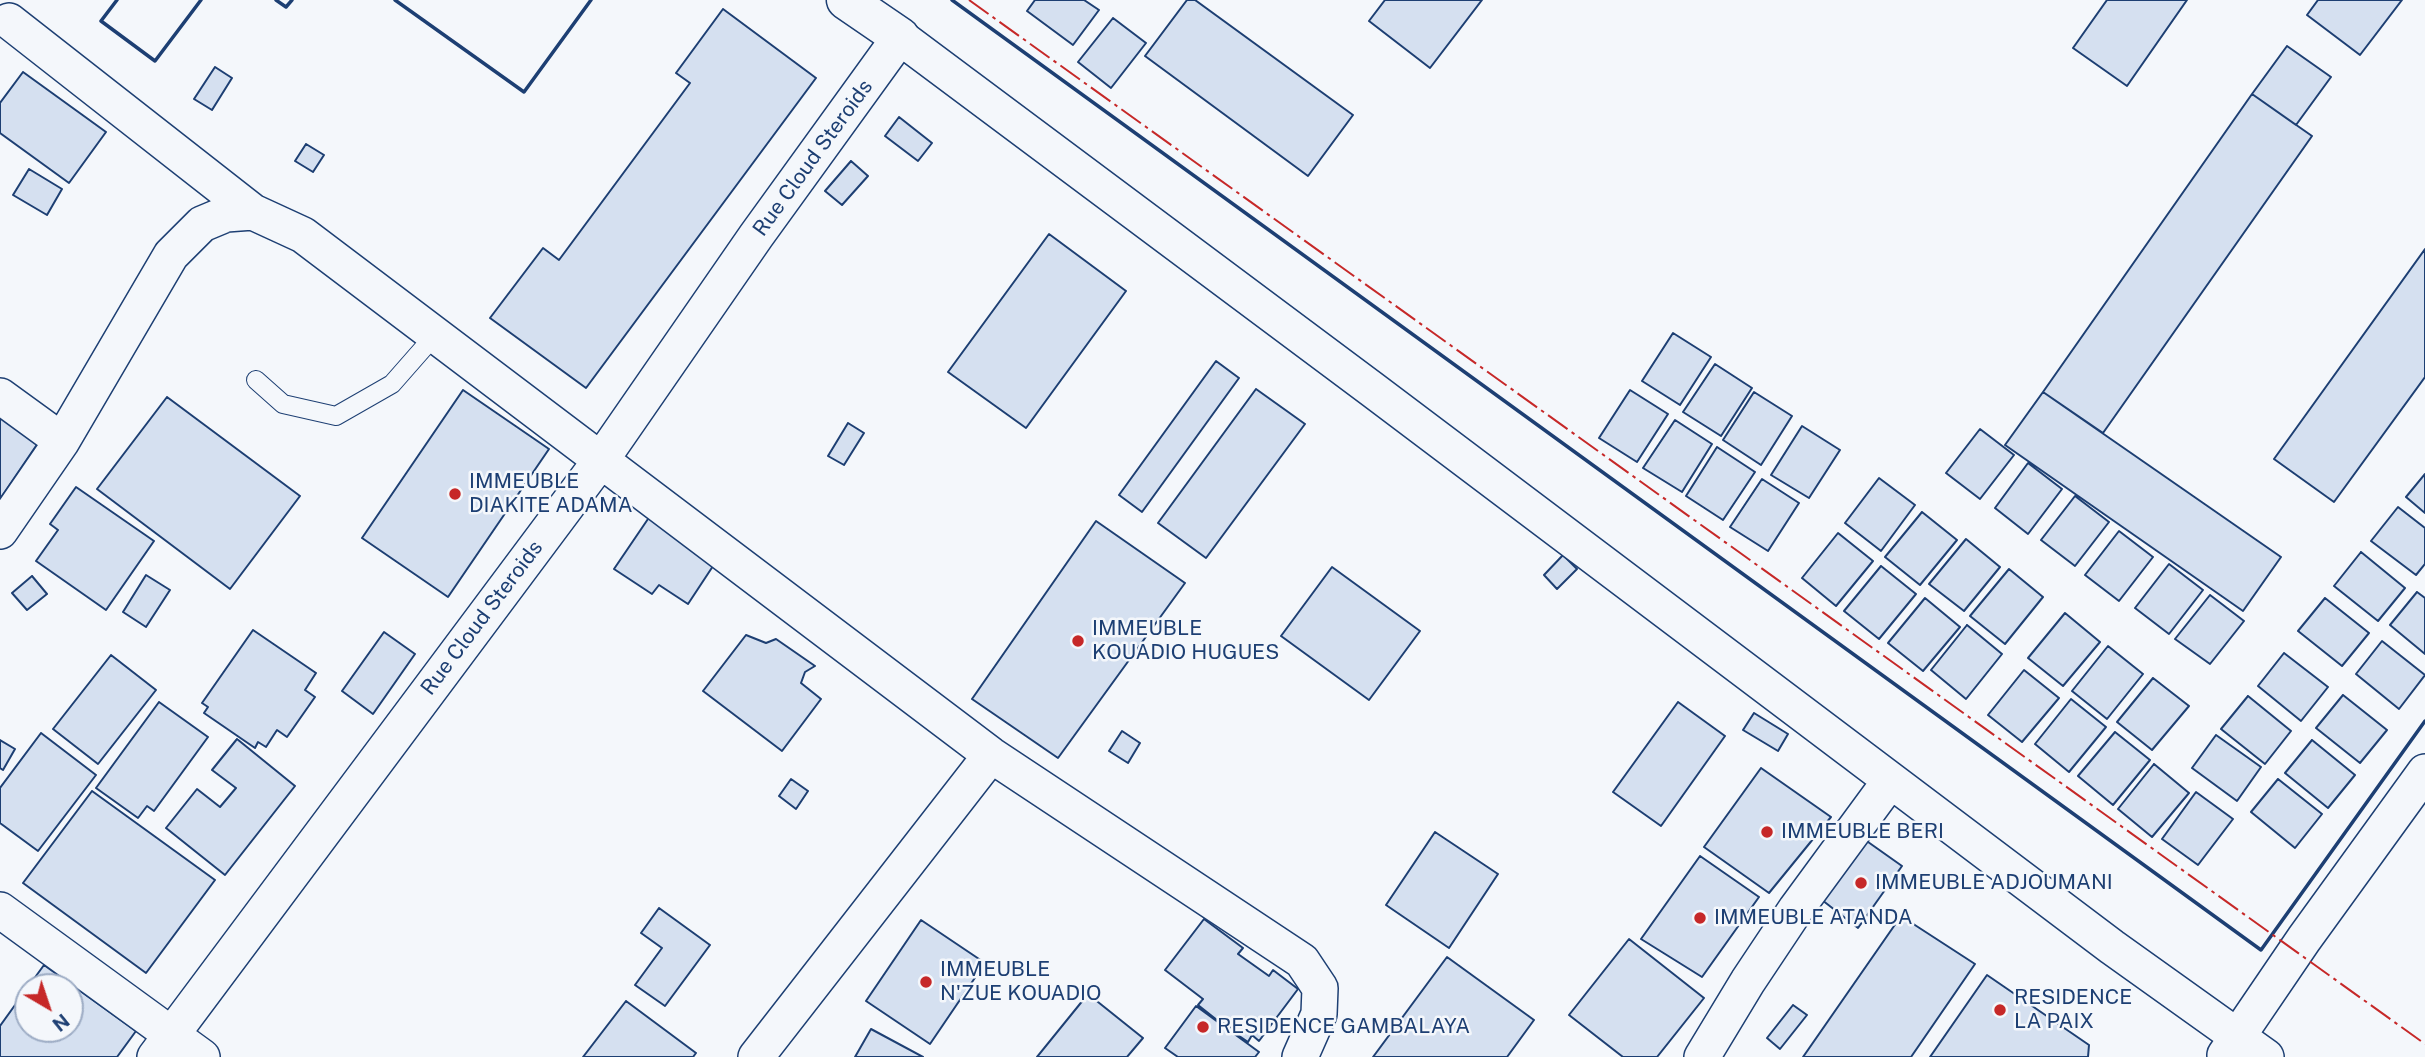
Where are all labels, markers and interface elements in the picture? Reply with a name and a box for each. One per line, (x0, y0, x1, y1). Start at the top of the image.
street label: Rue Cloud Steroids (748, 75, 878, 241)
place label: IMMEUBLE DIAKITE ADAMA (469, 469, 633, 519)
marker: IMMEUBLE DIAKITE ADAMA (447, 486, 463, 502)
street label: Rue Cloud Steroids (416, 536, 548, 700)
place label: IMMEUBLE KOUADIO HUGUES (1092, 616, 1279, 666)
marker: IMMEUBLE KOUADIO HUGUES (1070, 633, 1086, 649)
place label: IMMEUBLE BERI (1781, 819, 1944, 845)
marker: IMMEUBLE BERI (1759, 824, 1775, 840)
place label: IMMEUBLE ADJOUMANI (1875, 870, 2113, 896)
marker: IMMEUBLE ADJOUMANI (1853, 875, 1869, 891)
place label: IMMEUBLE ATANDA (1714, 905, 1913, 931)
marker: IMMEUBLE ATANDA (1692, 910, 1708, 926)
place label: IMMEUBLE N'ZUE KOUADIO (940, 957, 1101, 1007)
north arrow (14, 973, 84, 1043)
marker: IMMEUBLE N'ZUE KOUADIO (918, 974, 934, 990)
place label: RESIDENCE LA PAIX (2014, 985, 2132, 1035)
marker: RESIDENCE LA PAIX (1992, 1002, 2008, 1018)
text: N (48, 1010, 74, 1036)
place label: RESIDENCE GAMBALAYA (1217, 1014, 1470, 1040)
marker: RESIDENCE GAMBALAYA (1195, 1019, 1211, 1035)

